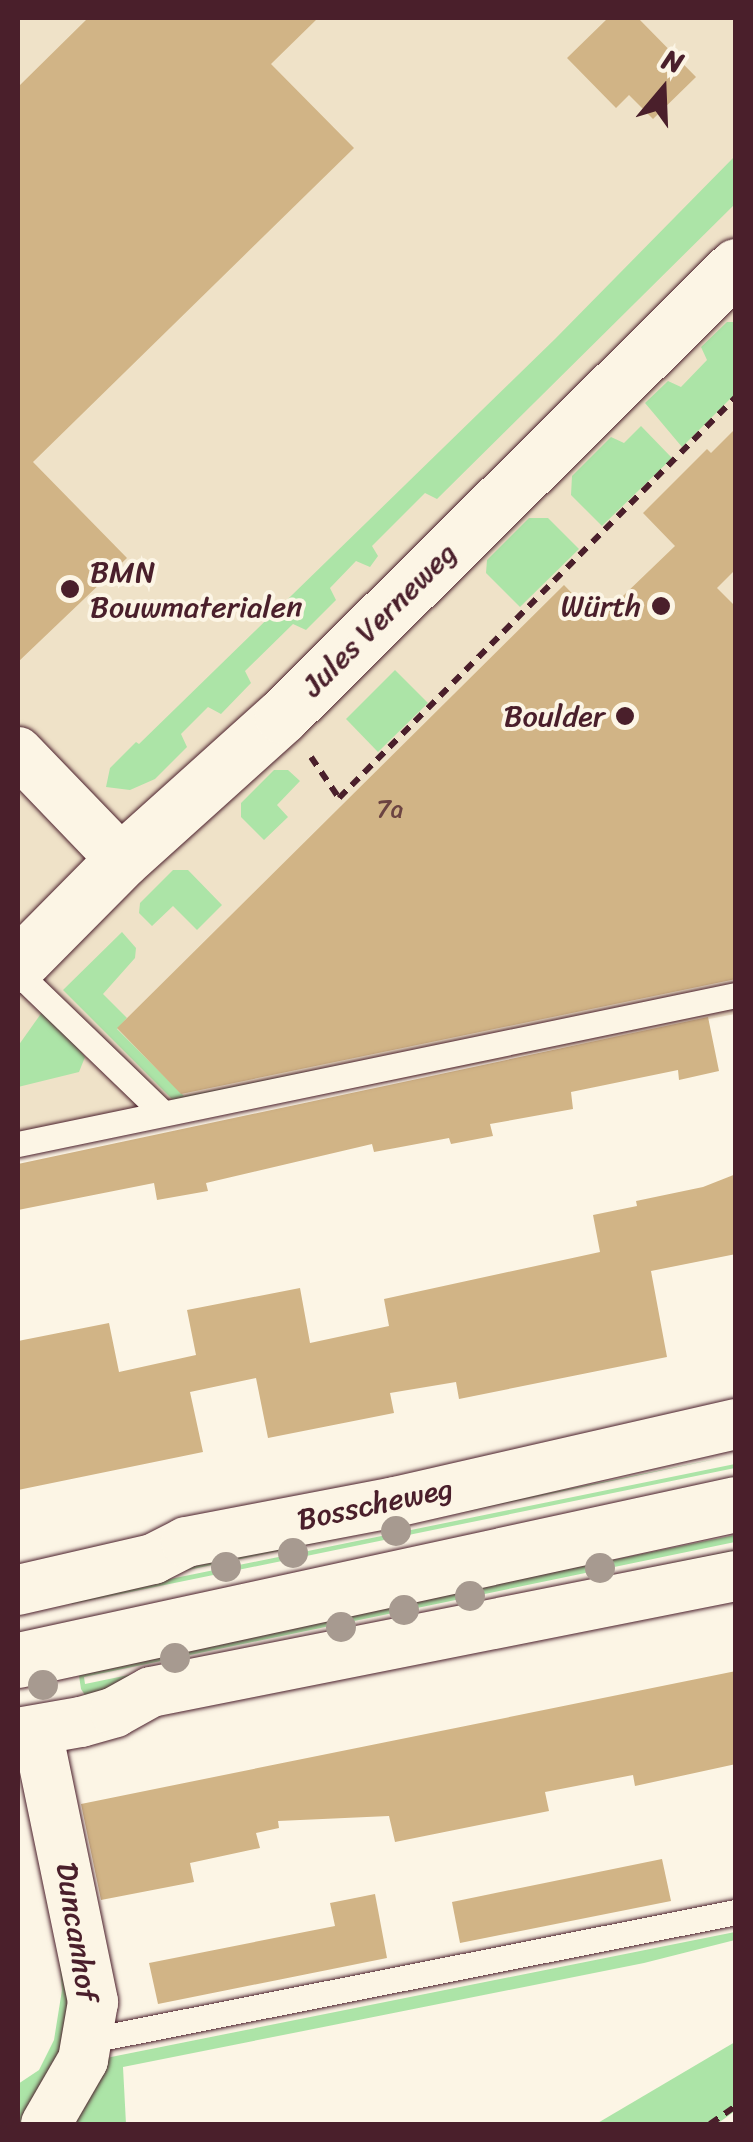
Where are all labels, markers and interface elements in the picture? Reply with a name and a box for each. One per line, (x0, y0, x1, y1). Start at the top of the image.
text: N (656, 35, 690, 87)
north arrow (613, 40, 713, 140)
street label: Jules Verneweg (295, 535, 463, 703)
place label: BMN Bouwmaterialen (90, 554, 302, 624)
marker: BMN Bouwmaterialen (59, 578, 81, 600)
place label: Würth (561, 588, 641, 624)
marker: Würth (650, 595, 672, 617)
place label: Boulder (504, 698, 605, 734)
marker: Boulder (614, 705, 636, 727)
house number: 7a (377, 794, 403, 824)
street label: Bosscheweg (294, 1470, 456, 1538)
street label: Duncanhof (48, 1860, 106, 2004)

